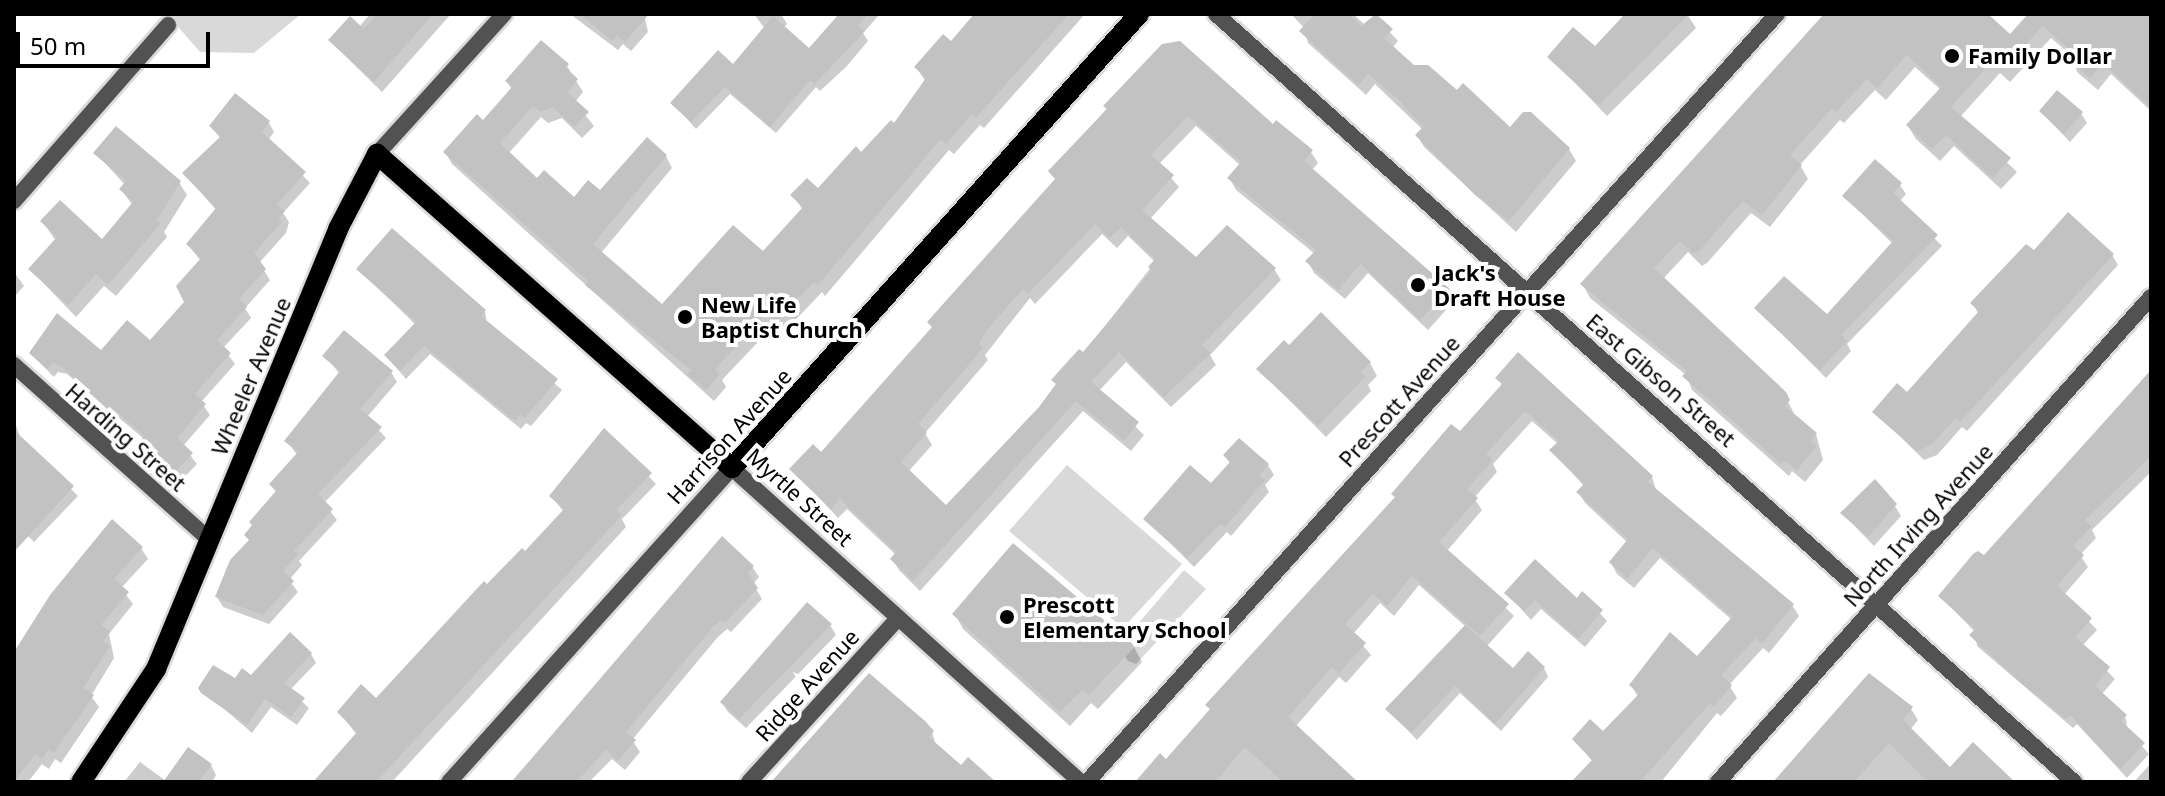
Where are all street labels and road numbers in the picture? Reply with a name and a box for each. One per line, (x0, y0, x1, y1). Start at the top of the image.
street label: Wheeler Avenue (206, 293, 296, 459)
street label: East Gibson Street (1581, 308, 1741, 452)
street label: Prescott Avenue (1333, 330, 1465, 472)
street label: Harrison Avenue (661, 363, 797, 509)
street label: Harding Street (60, 378, 192, 496)
street label: North Irving Avenue (1838, 438, 1998, 612)
street label: Myrtle Street (742, 443, 858, 551)
street label: Ridge Avenue (750, 623, 864, 747)

